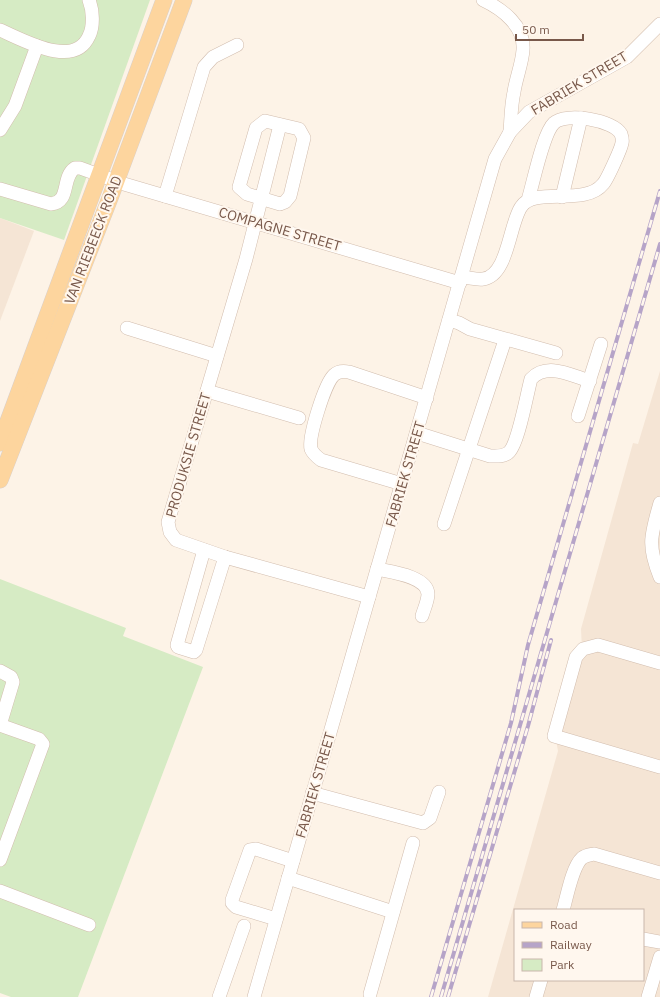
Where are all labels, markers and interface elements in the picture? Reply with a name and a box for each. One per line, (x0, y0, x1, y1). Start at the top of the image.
scale bar (516, 16, 583, 42)
text: 50 m (522, 22, 550, 37)
street label: FABRIEK STREET (527, 47, 631, 119)
street label: VAN RIEBEECK ROAD (60, 173, 126, 307)
street label: COMPAGNE STREET (217, 203, 343, 255)
street label: PRODUKSIE STREET (162, 390, 214, 520)
street label: FABRIEK STREET (381, 419, 429, 529)
street label: FABRIEK STREET (291, 730, 339, 840)
legend (514, 909, 644, 981)
text: Road (550, 917, 578, 932)
text: Railway (550, 937, 592, 952)
text: Park (550, 957, 575, 972)

